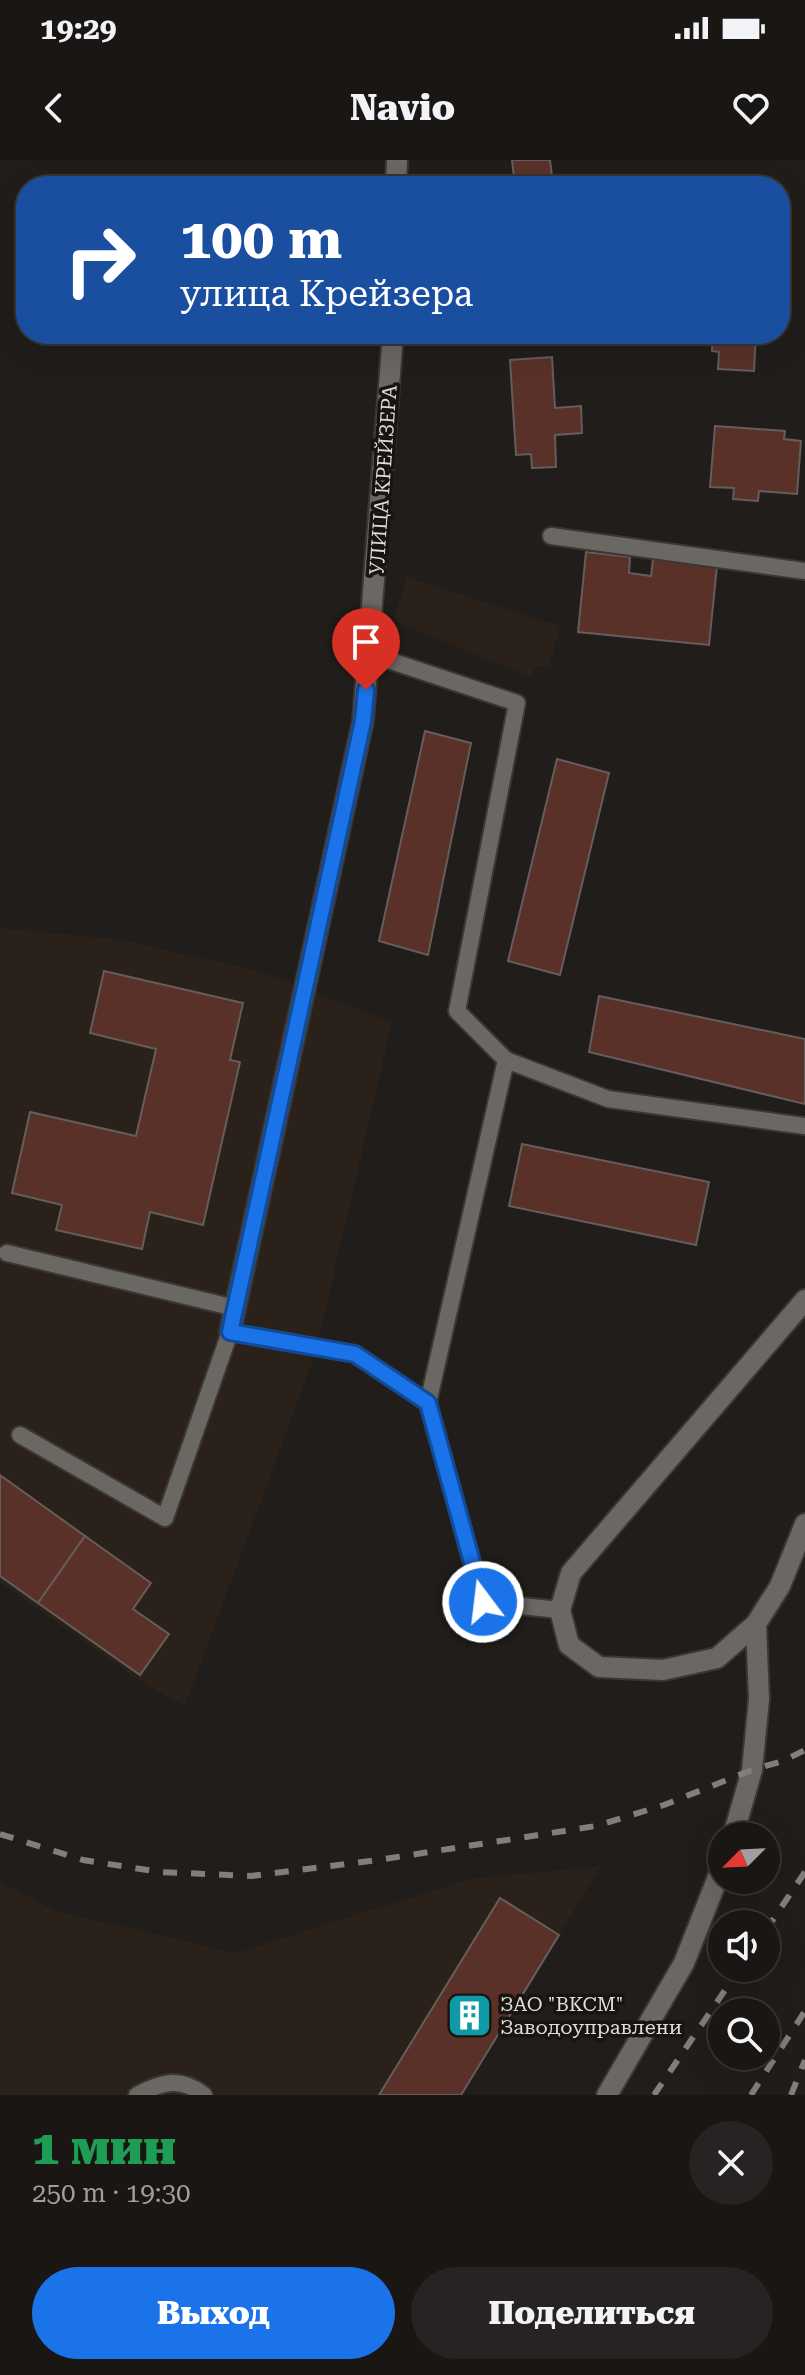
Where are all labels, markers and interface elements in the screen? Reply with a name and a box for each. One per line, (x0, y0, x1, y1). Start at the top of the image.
text: 19:29 (40, 11, 117, 46)
icon: back (32, 86, 76, 130)
icon: heart (729, 86, 773, 130)
text: Navio (350, 87, 455, 129)
text: 100 m (180, 206, 342, 272)
icon: right (48, 208, 152, 312)
text: улица Крейзера (180, 273, 473, 315)
street label: УЛИЦА КРЕЙЗЕРА (364, 384, 402, 576)
pin (332, 608, 400, 690)
icon: arrive (344, 620, 388, 664)
position arrow (441, 1560, 525, 1644)
north arrow (708, 1822, 780, 1894)
map controls (708, 1822, 780, 2070)
button: sound (708, 1910, 780, 1982)
building icon: ЗАО "ВКСМ" Заводоуправлени (445, 1991, 493, 2039)
place label: ЗАО "ВКСМ" Заводоуправлени (500, 1992, 682, 2039)
button: search (708, 1998, 780, 2070)
text: 1 мин (32, 2120, 176, 2176)
button: close (689, 2121, 773, 2205)
text: 250 m · 19:30 (32, 2178, 191, 2208)
button: Выход (32, 2267, 395, 2359)
button: Поделиться (411, 2267, 773, 2359)

